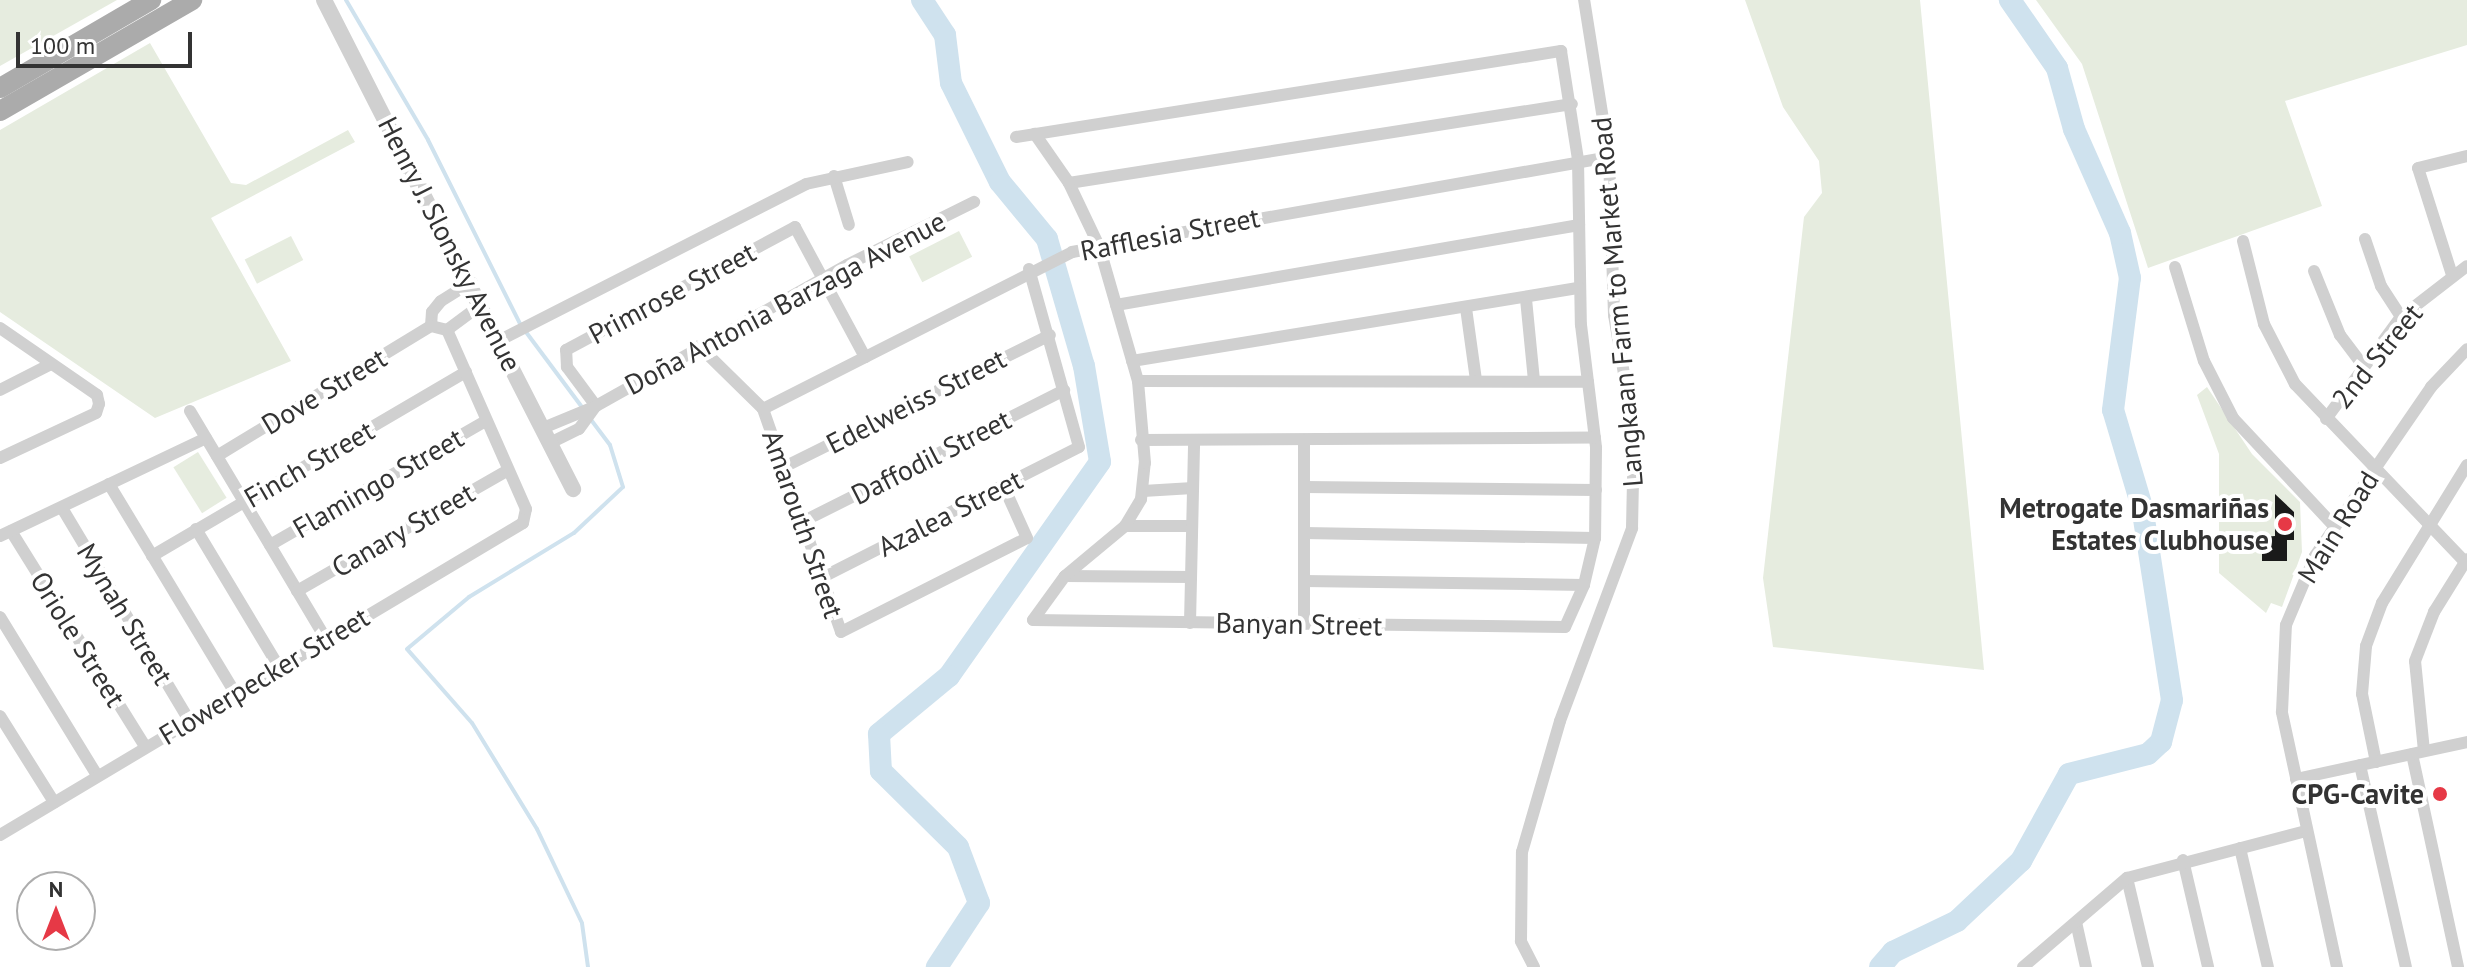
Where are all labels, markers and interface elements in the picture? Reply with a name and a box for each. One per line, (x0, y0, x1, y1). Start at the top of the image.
scale bar (20, 16, 196, 66)
text: 100 m (30, 30, 95, 61)
street label: Henry J. Slonsky Avenue (370, 109, 530, 379)
street label: Langkaan Farm to Market Road (1584, 116, 1650, 488)
street label: Rafflesia Street (1078, 200, 1262, 268)
street label: Doña Antonia Barzaga Avenue (618, 204, 952, 402)
street label: Primrose Street (583, 235, 761, 351)
street label: 2nd Street (2325, 297, 2429, 415)
street label: Dove Street (256, 341, 392, 441)
street label: Edelweiss Street (821, 341, 1011, 461)
street label: Daffodil Street (846, 402, 1016, 512)
street label: Finch Street (238, 413, 380, 515)
street label: Flamingo Street (287, 421, 469, 545)
street label: Amarouth Street (755, 426, 851, 622)
street label: Azalea Street (872, 462, 1028, 564)
street label: Main Road (2290, 465, 2386, 589)
street label: Canary Street (325, 475, 481, 585)
place label: Metrogate Dasmariñas Estates Clubhouse (1999, 491, 2269, 557)
marker: Metrogate Dasmariñas Estates Clubhouse (2276, 515, 2294, 533)
street label: Mynah Street (70, 537, 180, 691)
street label: Oriole Street (23, 565, 133, 713)
street label: Flowerpecker Street (153, 600, 375, 752)
street label: Banyan Street (1215, 606, 1383, 642)
place label: CPG-Cavite (2292, 777, 2424, 811)
marker: CPG-Cavite (2431, 785, 2449, 803)
north arrow (16, 871, 96, 951)
text: N (49, 875, 63, 903)

